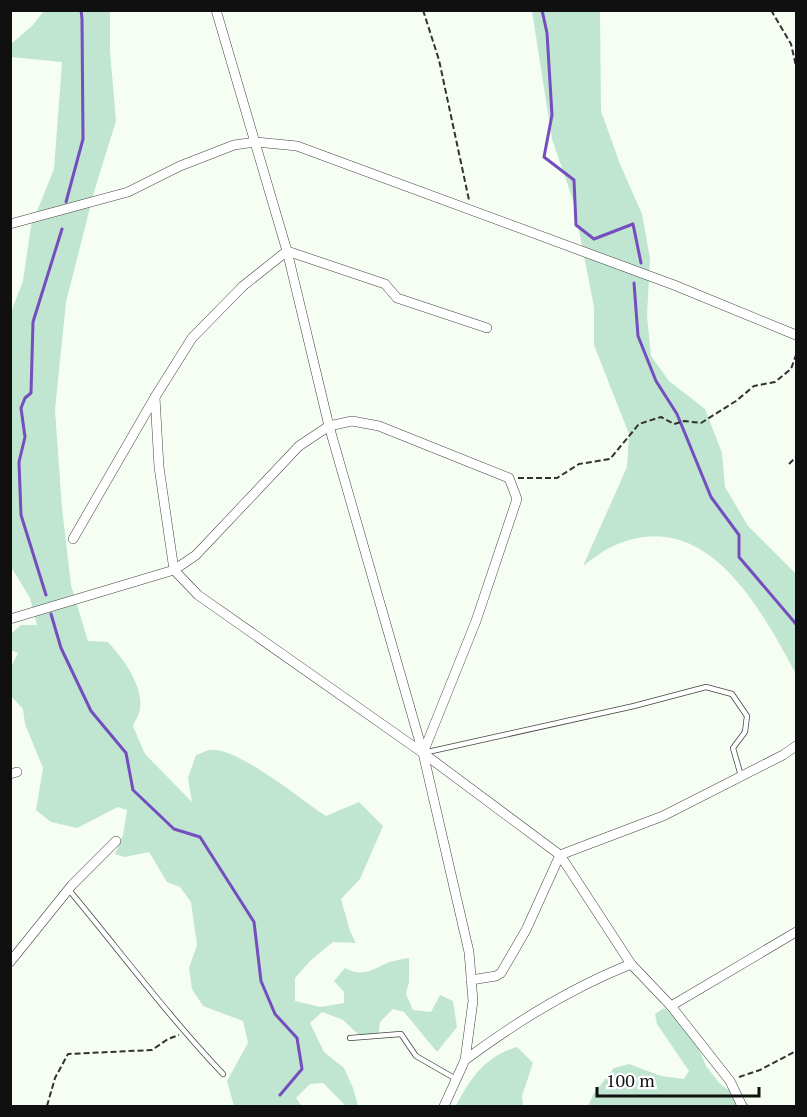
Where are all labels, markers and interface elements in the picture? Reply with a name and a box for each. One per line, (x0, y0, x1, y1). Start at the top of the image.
scale bar (597, 1060, 759, 1098)
text: 100 m (606, 1068, 655, 1092)

